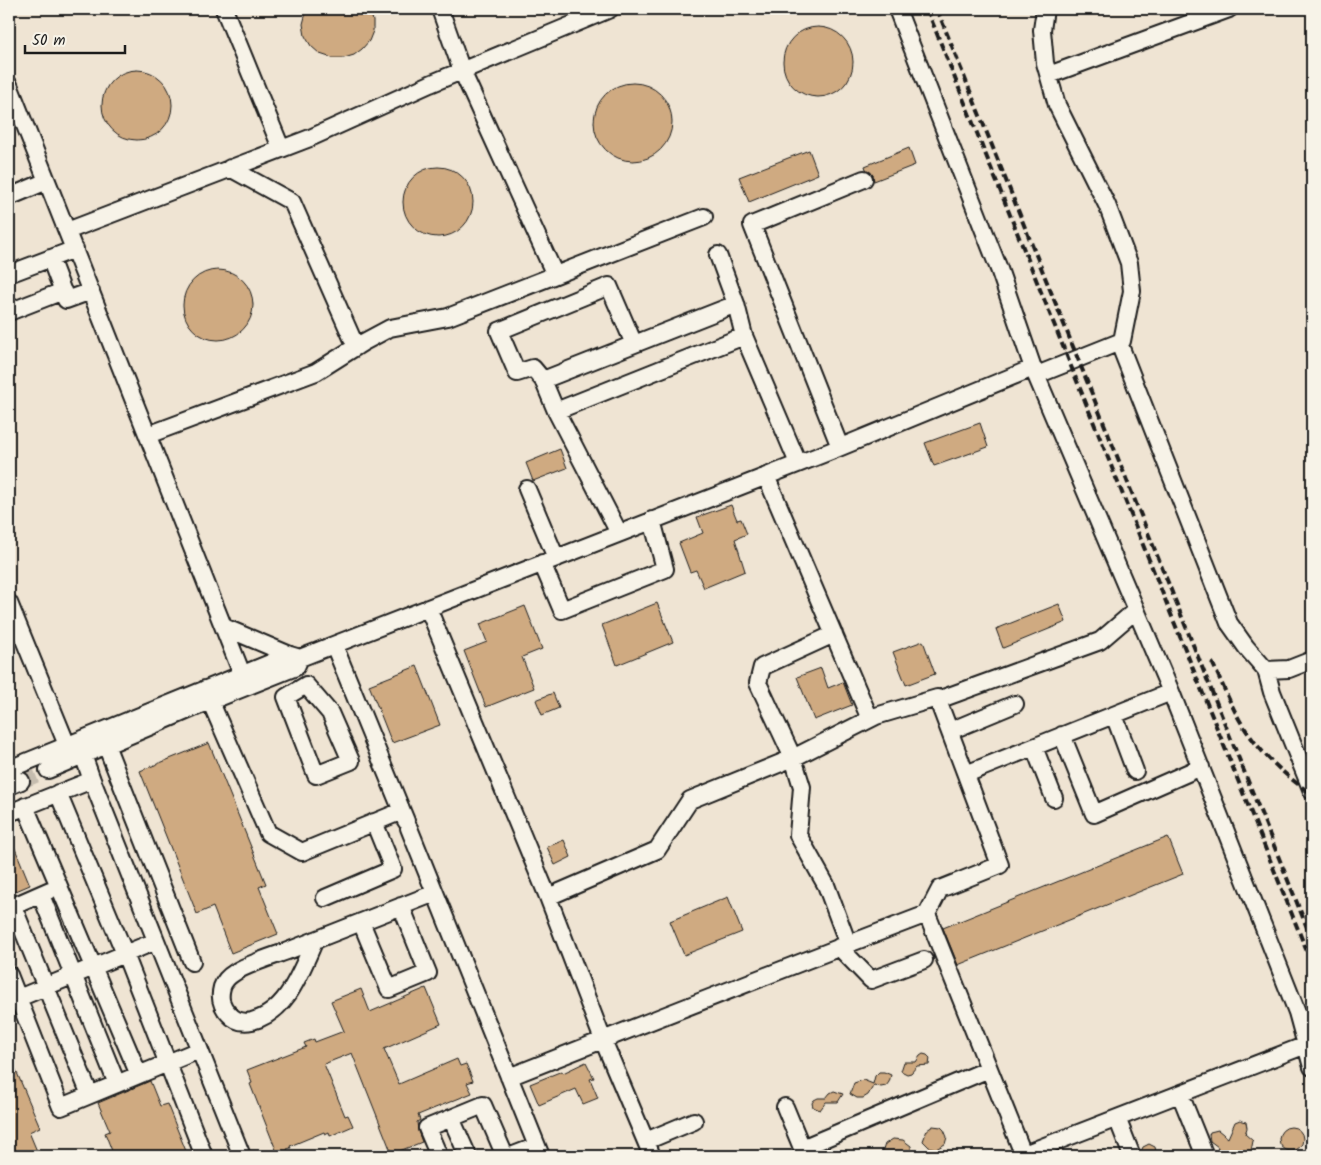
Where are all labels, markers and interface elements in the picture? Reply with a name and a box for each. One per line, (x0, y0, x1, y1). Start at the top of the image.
scale bar (25, 22, 125, 54)
text: 50 m (32, 29, 66, 53)

